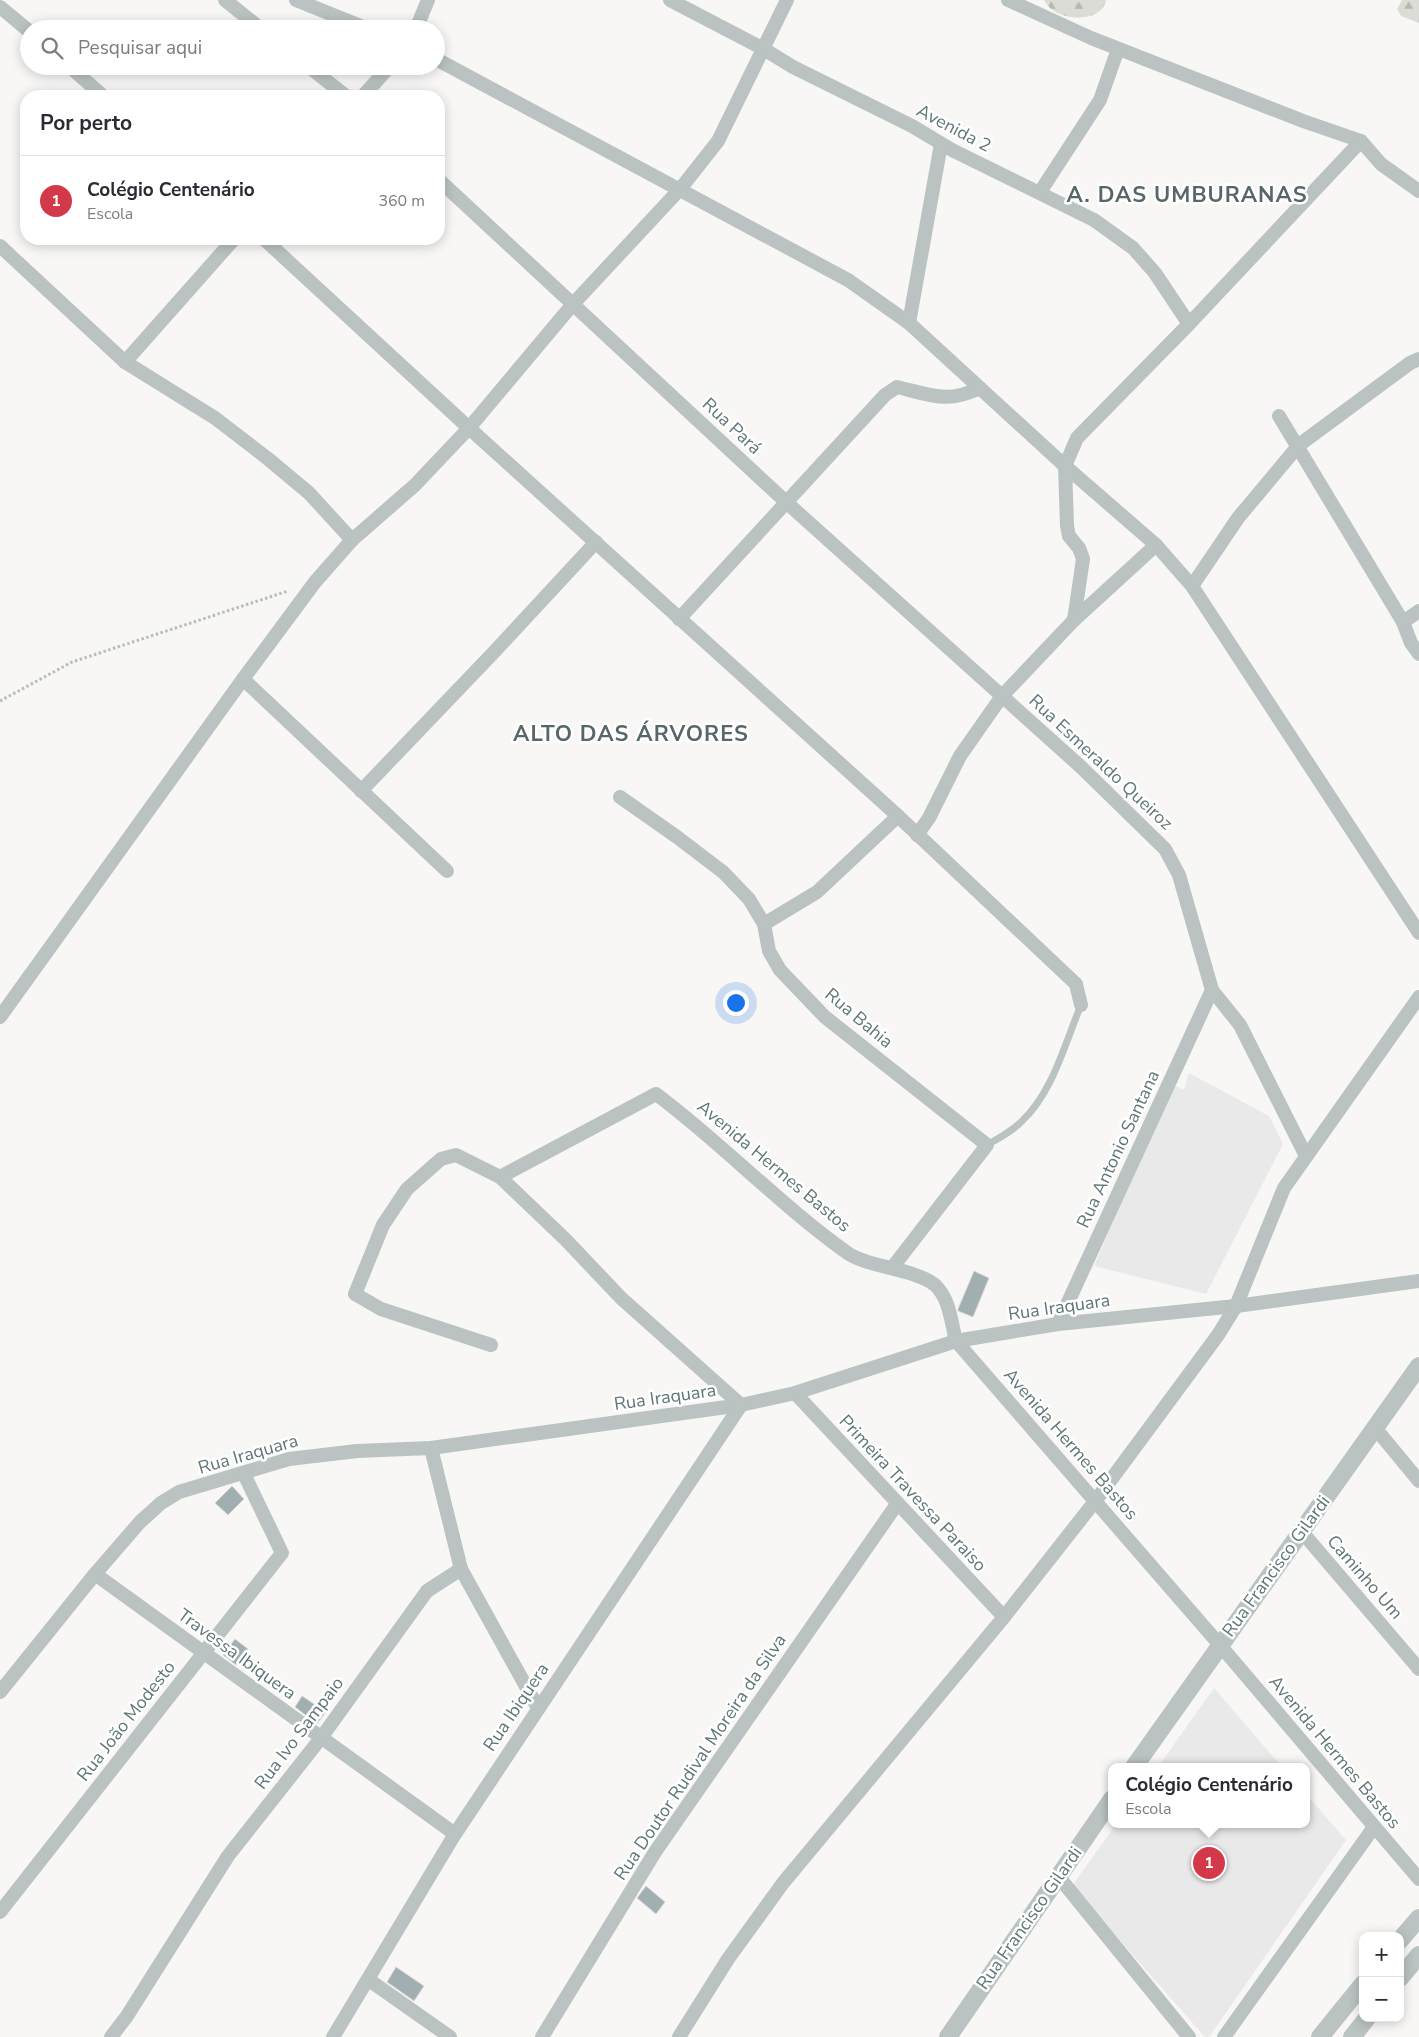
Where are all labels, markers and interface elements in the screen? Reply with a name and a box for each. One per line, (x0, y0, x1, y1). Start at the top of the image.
search box (20, 20, 445, 75)
icon: search (38, 34, 66, 62)
text: Pesquisar aqui (78, 35, 202, 61)
street label: Avenida 2 (913, 98, 995, 158)
text: Por perto (40, 109, 132, 137)
text: Colégio Centenário (87, 177, 255, 203)
district label: A. DAS UMBURANAS (1066, 180, 1308, 210)
text: 1 (51, 190, 61, 212)
text: 360 m (378, 190, 425, 212)
text: Escola (87, 203, 133, 225)
street label: Rua Pará (697, 392, 767, 460)
street label: Rua Esmeraldo Queiroz (1024, 689, 1178, 835)
district label: ALTO DAS ÁRVORES (513, 719, 749, 749)
street label: Rua Bahia (820, 982, 898, 1054)
your location (723, 990, 749, 1016)
street label: Rua Antonio Santana (1071, 1066, 1165, 1232)
street label: Avenida Hermes Bastos (692, 1095, 856, 1237)
street label: Rua Iraquara (1006, 1288, 1112, 1326)
street label: Avenida Hermes Bastos (998, 1363, 1144, 1525)
street label: Rua Iraquara (612, 1378, 718, 1416)
street label: Primeira Travessa Paraiso (834, 1409, 992, 1577)
street label: Rua Iraquara (195, 1428, 301, 1480)
street label: Rua Francisco Gilardi (1217, 1491, 1335, 1641)
street label: Caminho Um (1322, 1530, 1408, 1624)
street label: Travessa Ibiquera (173, 1603, 301, 1705)
street label: Rua Doutor Rudival Moreira da Silva (608, 1629, 792, 1885)
street label: Rua João Modesto (71, 1656, 181, 1786)
street label: Rua Ibiquera (478, 1658, 554, 1756)
street label: Avenida Hermes Bastos (1264, 1670, 1406, 1834)
street label: Rua Ivo Sampaio (249, 1672, 349, 1794)
popup (1108, 1763, 1310, 1828)
text: Colégio Centenário (1125, 1772, 1293, 1798)
text: Escola (1125, 1798, 1171, 1820)
street label: Rua Francisco Gilardi (971, 1842, 1087, 1994)
pin: 1 (1193, 1844, 1225, 1882)
map controls (1359, 1932, 1404, 2022)
button: + (1359, 1932, 1404, 1977)
button: − (1359, 1977, 1404, 2022)

